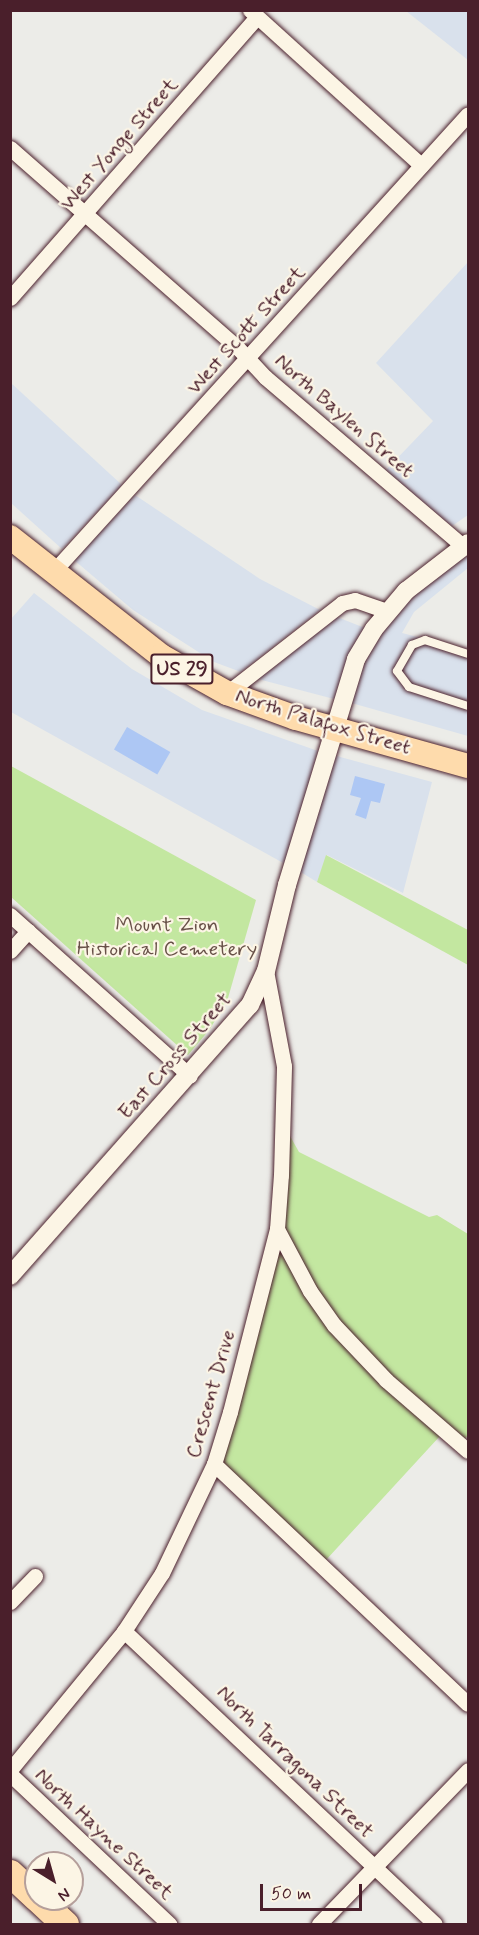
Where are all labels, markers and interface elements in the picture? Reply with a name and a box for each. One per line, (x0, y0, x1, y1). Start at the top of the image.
street label: West Yonge Street (55, 73, 183, 215)
street label: West Scott Street (181, 260, 311, 400)
street label: North Baylen Street (268, 347, 420, 485)
road number: US 29 (149, 652, 215, 686)
street label: North Palafox Street (230, 683, 416, 761)
park label: Mount Zion Historical Cemetery (77, 912, 257, 962)
street label: East Cross Street (113, 988, 237, 1124)
street label: Crescent Drive (181, 1327, 241, 1461)
street label: North Tarragona Street (211, 1681, 379, 1843)
street label: North Hayne Street (29, 1763, 179, 1905)
north arrow (24, 1851, 84, 1911)
scale bar (263, 1872, 365, 1910)
text: 50 m (271, 1882, 311, 1906)

